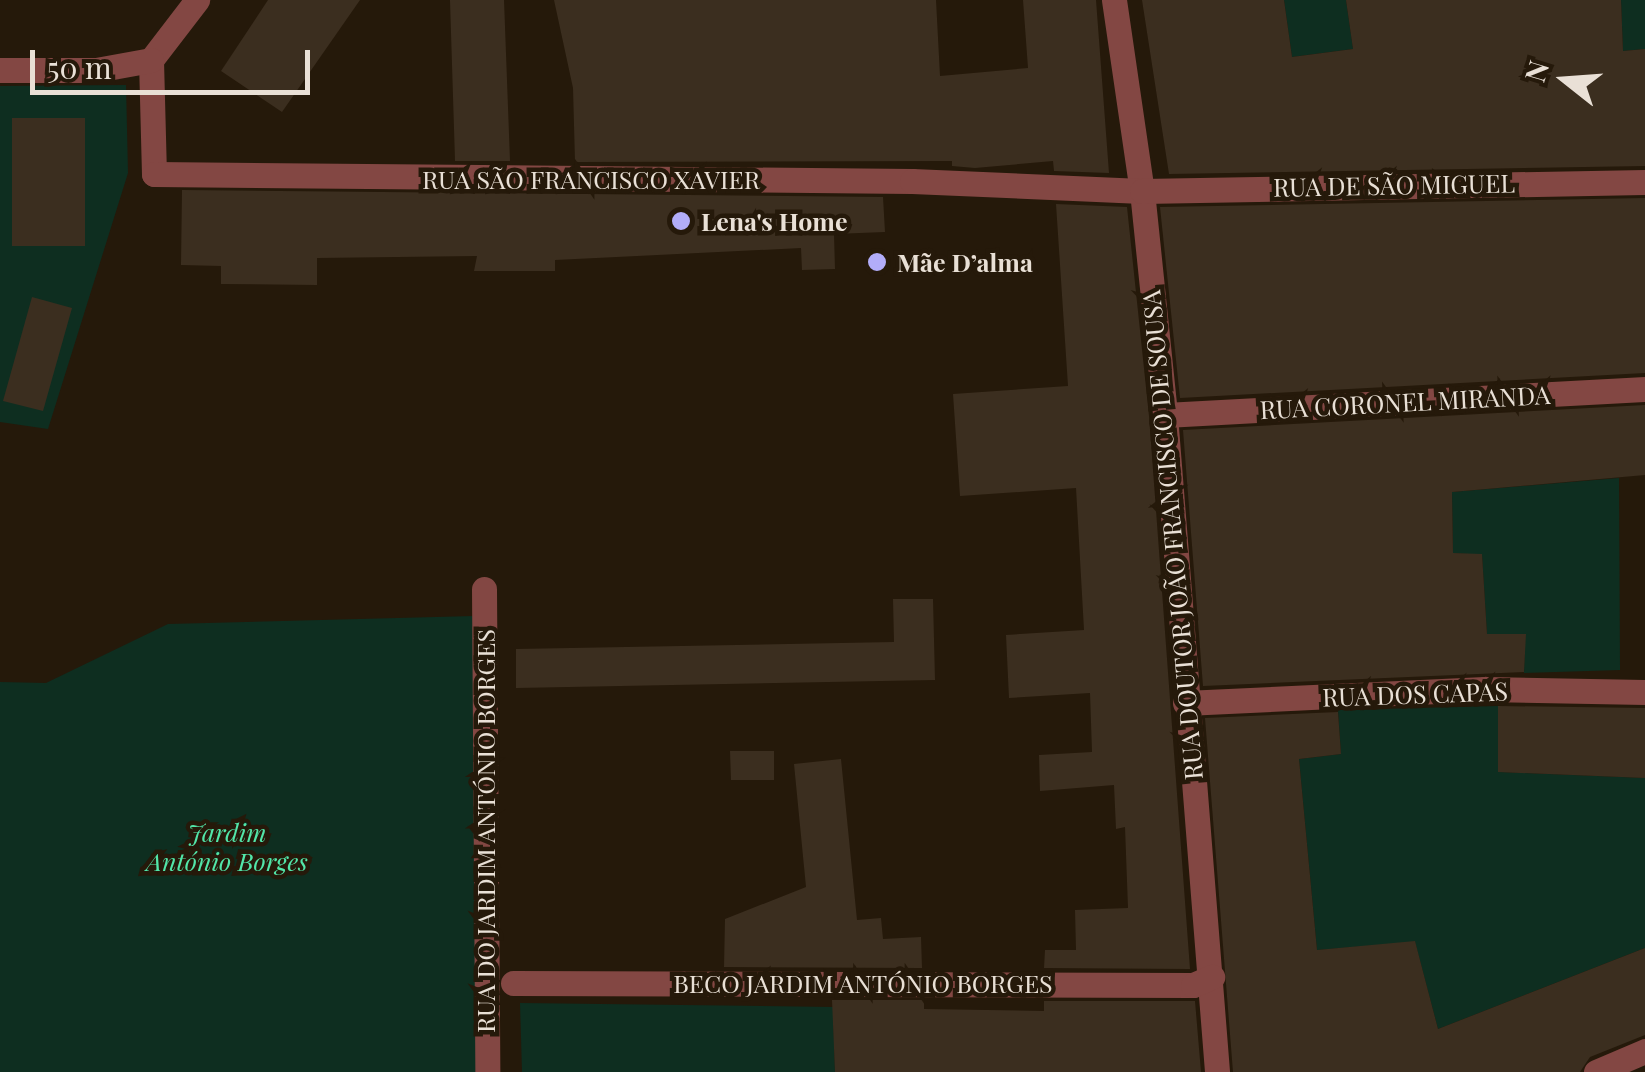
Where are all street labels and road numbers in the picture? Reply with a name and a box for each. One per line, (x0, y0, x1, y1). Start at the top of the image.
street label: RUA SÃO FRANCISCO XAVIER (422, 164, 760, 194)
street label: RUA DE SÃO MIGUEL (1273, 168, 1515, 202)
street label: RUA DOUTOR JOÃO FRANCISCO DE SOUSA (1136, 289, 1208, 781)
street label: RUA CORONEL MIRANDA (1259, 379, 1551, 425)
street label: RUA DO JARDIM ANTÓNIO BORGES (470, 629, 500, 1033)
street label: RUA DOS CAPAS (1322, 676, 1508, 712)
street label: BECO JARDIM ANTÓNIO BORGES (673, 968, 1053, 998)

